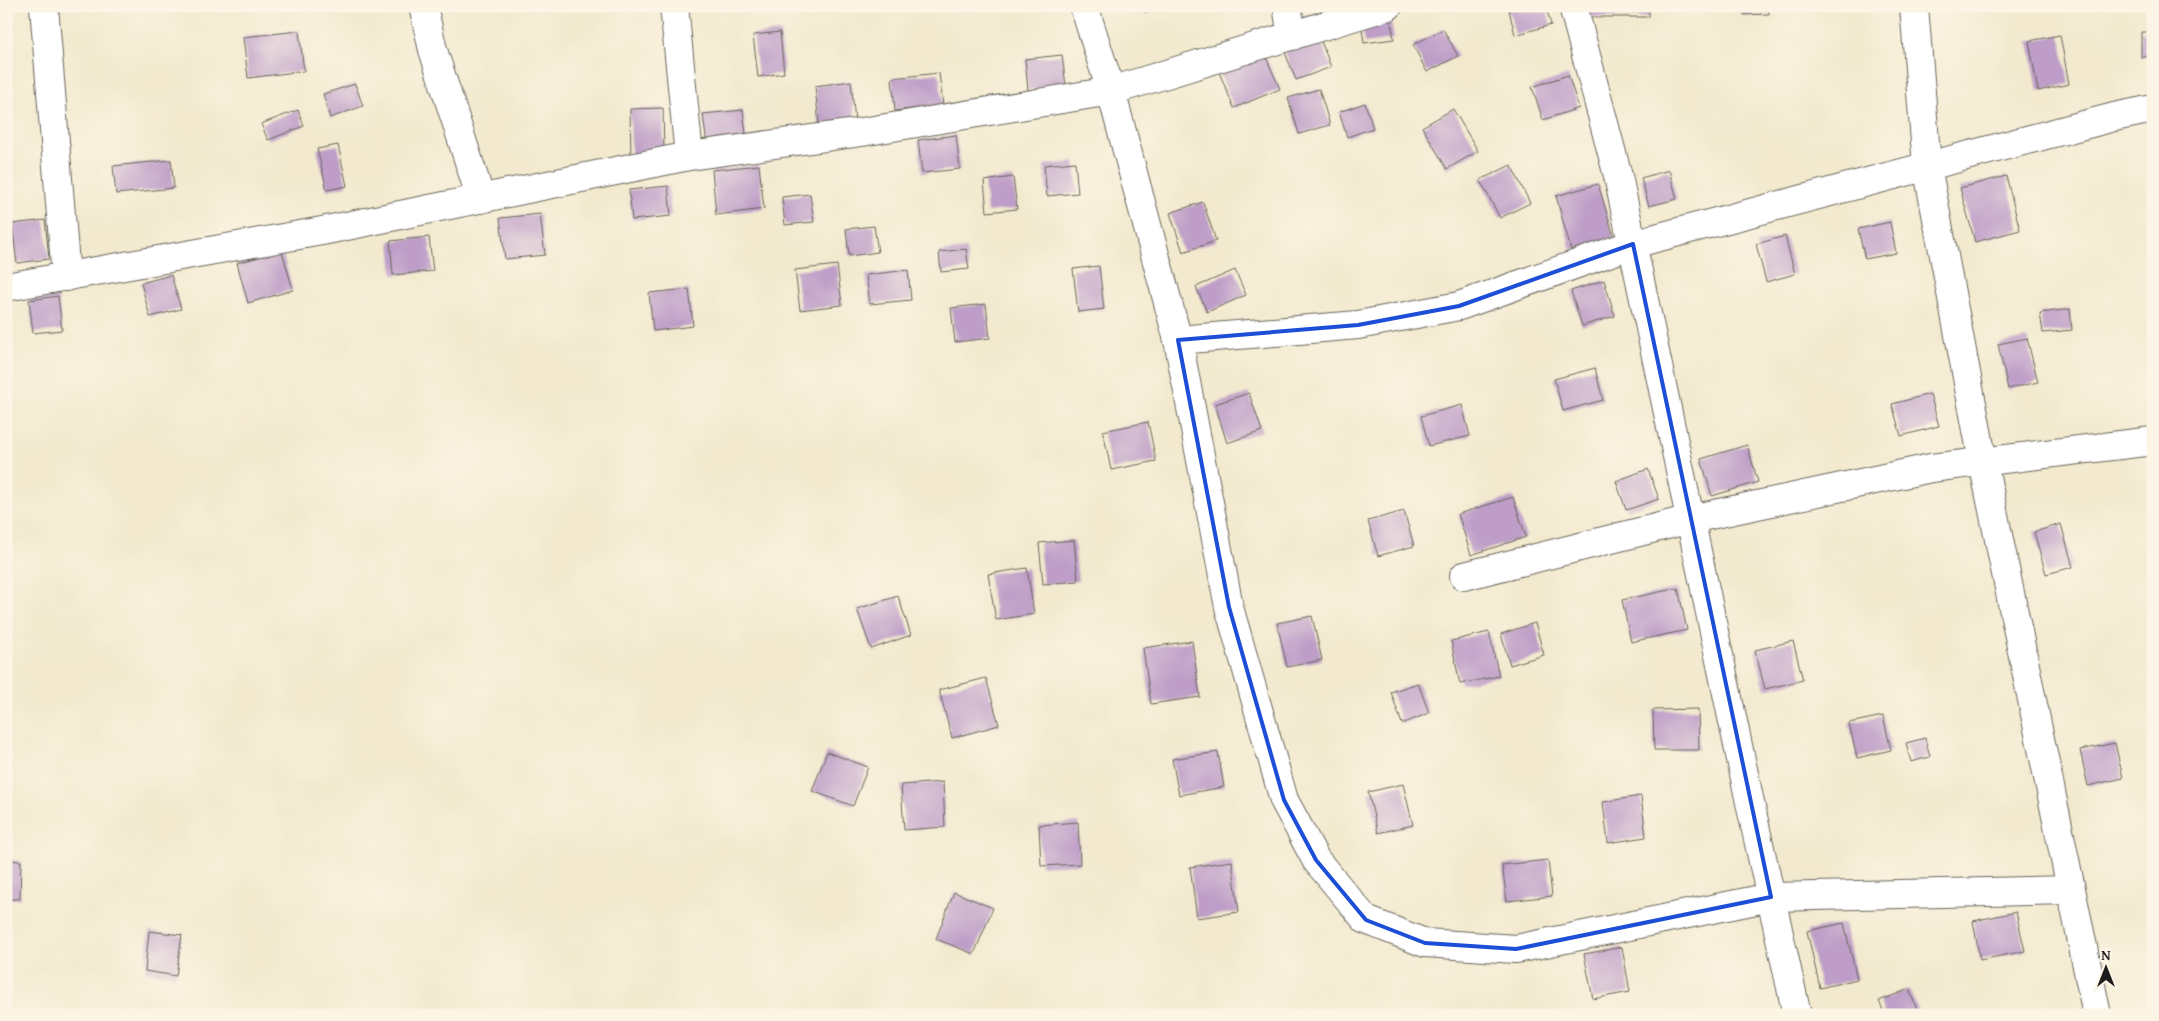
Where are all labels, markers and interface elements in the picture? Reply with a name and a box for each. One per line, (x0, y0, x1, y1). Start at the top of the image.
north arrow (2082, 944, 2132, 994)
text: N (2101, 945, 2111, 965)

